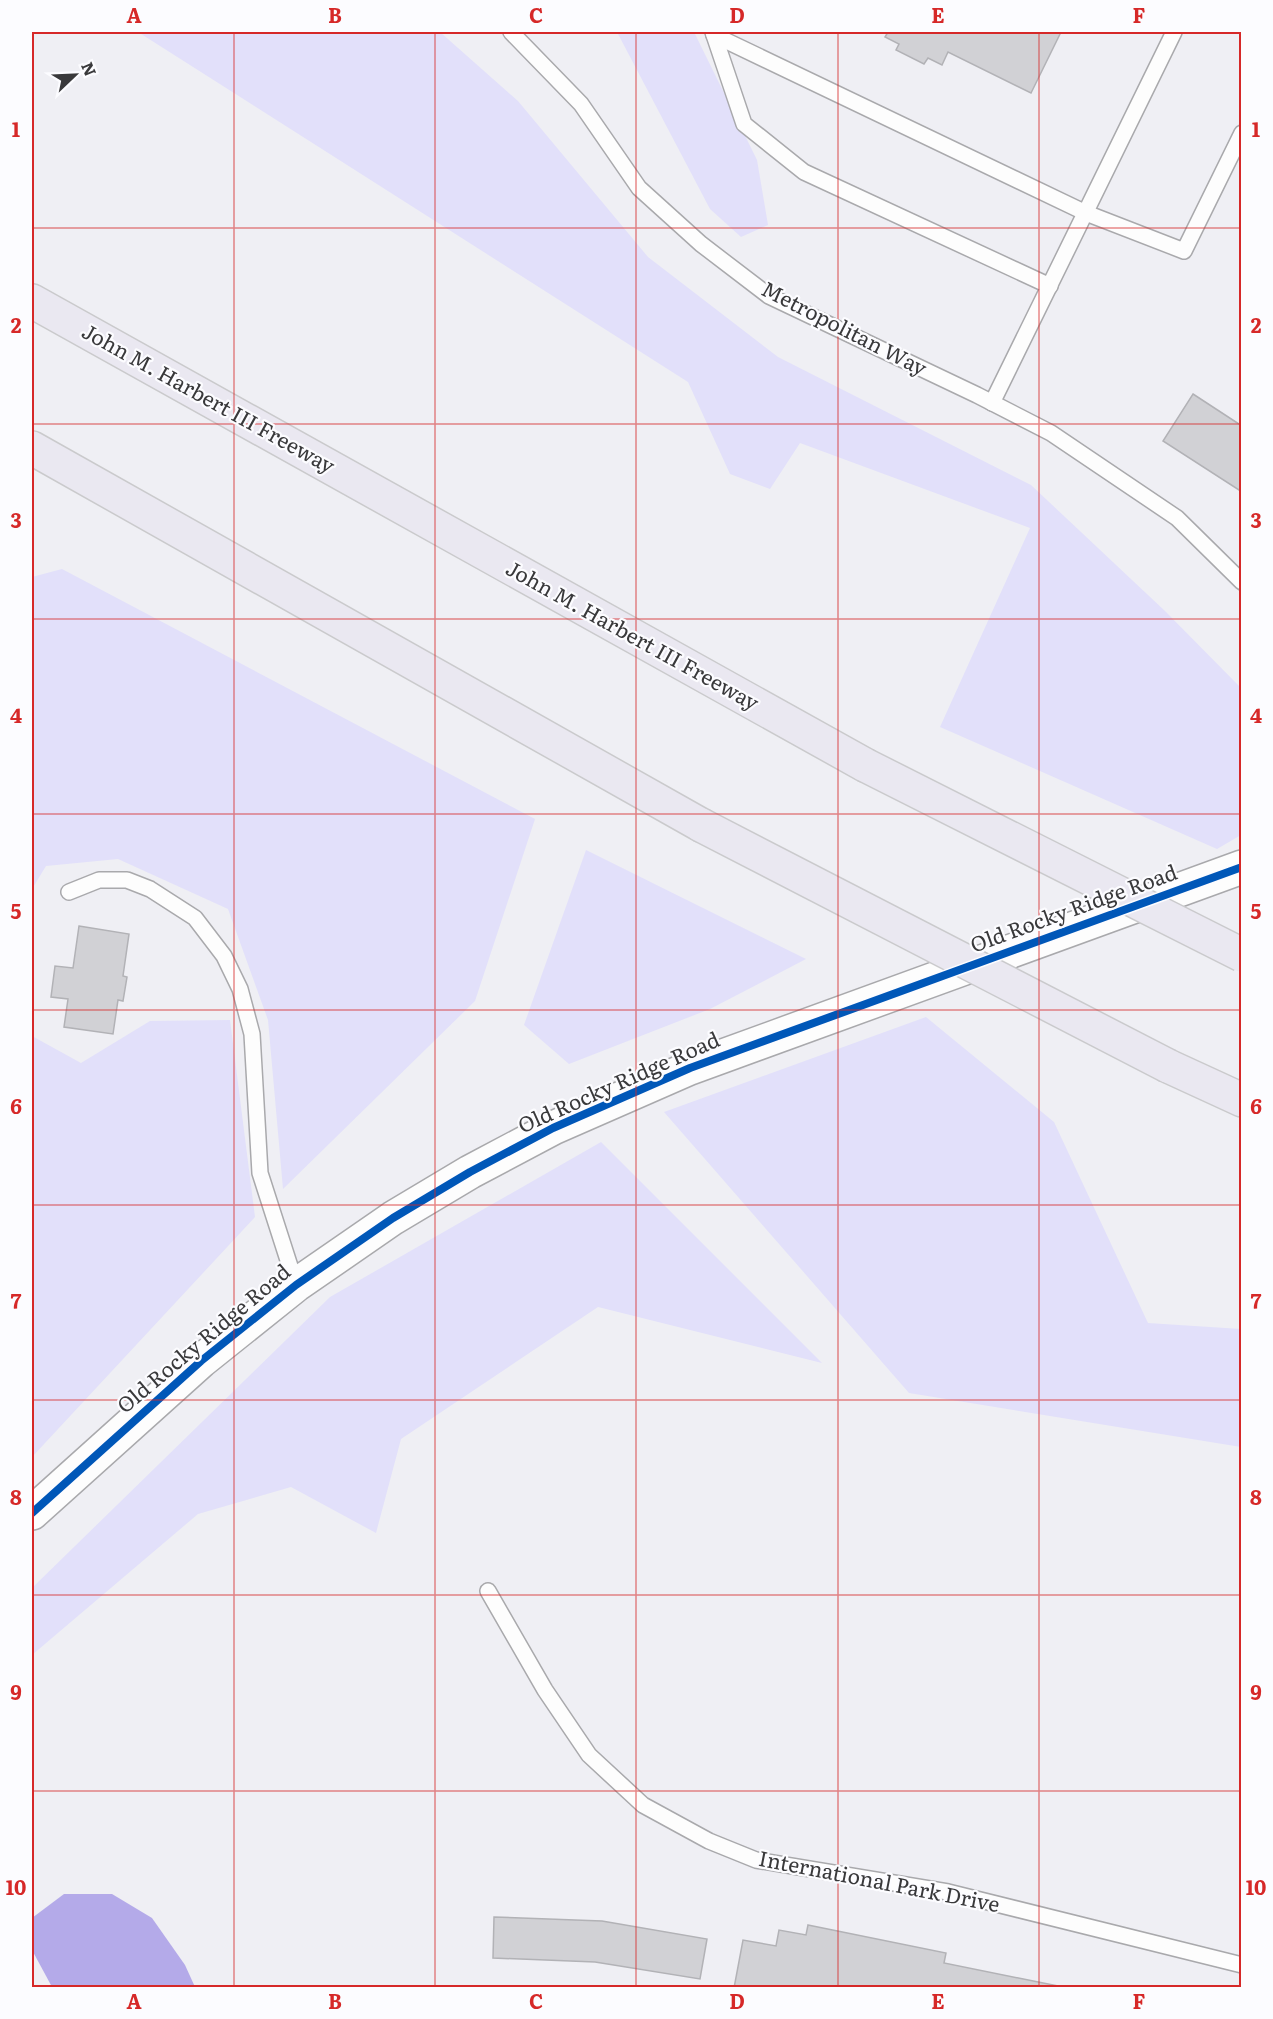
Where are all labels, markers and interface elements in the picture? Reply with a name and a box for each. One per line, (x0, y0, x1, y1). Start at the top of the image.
text: A (126, 0, 142, 29)
text: B (328, 0, 342, 29)
text: C (529, 0, 543, 29)
text: D (729, 0, 745, 29)
text: E (931, 0, 945, 29)
text: F (1133, 0, 1146, 29)
north arrow (45, 45, 105, 105)
text: N (76, 58, 103, 80)
text: 1 (12, 113, 20, 143)
text: 1 (1252, 113, 1260, 143)
street label: Metropolitan Way (757, 272, 934, 382)
text: 2 (11, 309, 22, 339)
text: 2 (1251, 309, 1262, 339)
street label: John M. Harbert III Freeway (77, 314, 342, 480)
text: 3 (10, 504, 22, 534)
text: 3 (1250, 504, 1262, 534)
street label: John M. Harbert III Freeway (501, 551, 766, 717)
text: 4 (10, 699, 22, 729)
text: 4 (1250, 699, 1262, 729)
street label: Old Rocky Ridge Road (965, 855, 1181, 959)
text: 5 (11, 895, 22, 925)
text: 5 (1251, 895, 1262, 925)
street label: Old Rocky Ridge Road (512, 1022, 724, 1139)
text: 6 (10, 1090, 22, 1120)
text: 6 (1250, 1090, 1262, 1120)
street label: Old Rocky Ridge Road (109, 1255, 296, 1419)
text: 7 (11, 1285, 22, 1315)
text: 7 (1251, 1285, 1262, 1315)
text: 8 (10, 1481, 22, 1511)
text: 8 (1250, 1481, 1262, 1511)
text: 9 (10, 1676, 22, 1706)
text: 9 (1250, 1676, 1262, 1706)
street label: International Park Drive (756, 1841, 1003, 1918)
text: 10 (6, 1871, 26, 1901)
text: 10 (1246, 1871, 1266, 1901)
text: A (126, 1985, 142, 2015)
text: B (328, 1985, 342, 2015)
text: C (529, 1985, 543, 2015)
text: D (729, 1985, 745, 2015)
text: E (931, 1985, 945, 2015)
text: F (1133, 1985, 1146, 2015)

